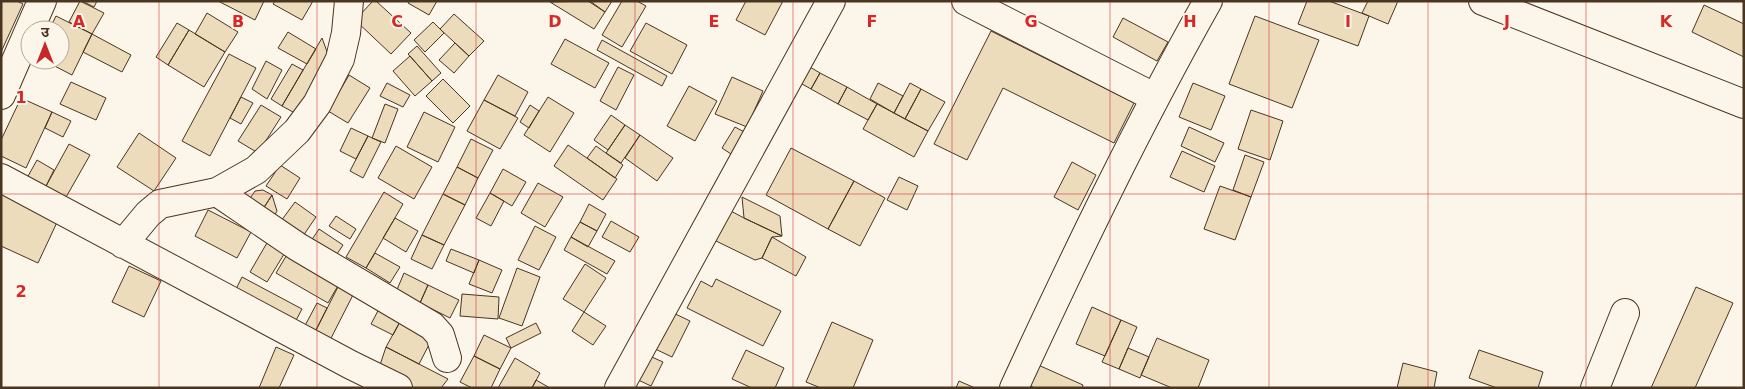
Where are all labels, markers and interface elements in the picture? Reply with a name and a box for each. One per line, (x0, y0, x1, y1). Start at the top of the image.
text: A (73, 12, 86, 31)
text: B (232, 12, 244, 31)
text: C (391, 12, 403, 31)
text: D (548, 12, 562, 31)
text: E (709, 12, 719, 31)
text: F (867, 12, 877, 31)
text: G (1024, 12, 1038, 31)
text: H (1183, 12, 1197, 31)
text: I (1345, 12, 1351, 31)
text: J (1503, 12, 1510, 31)
text: K (1660, 12, 1673, 31)
north arrow (20, 20, 70, 70)
text: उ (41, 24, 50, 40)
text: 1 (15, 88, 27, 107)
text: 2 (15, 282, 27, 301)

